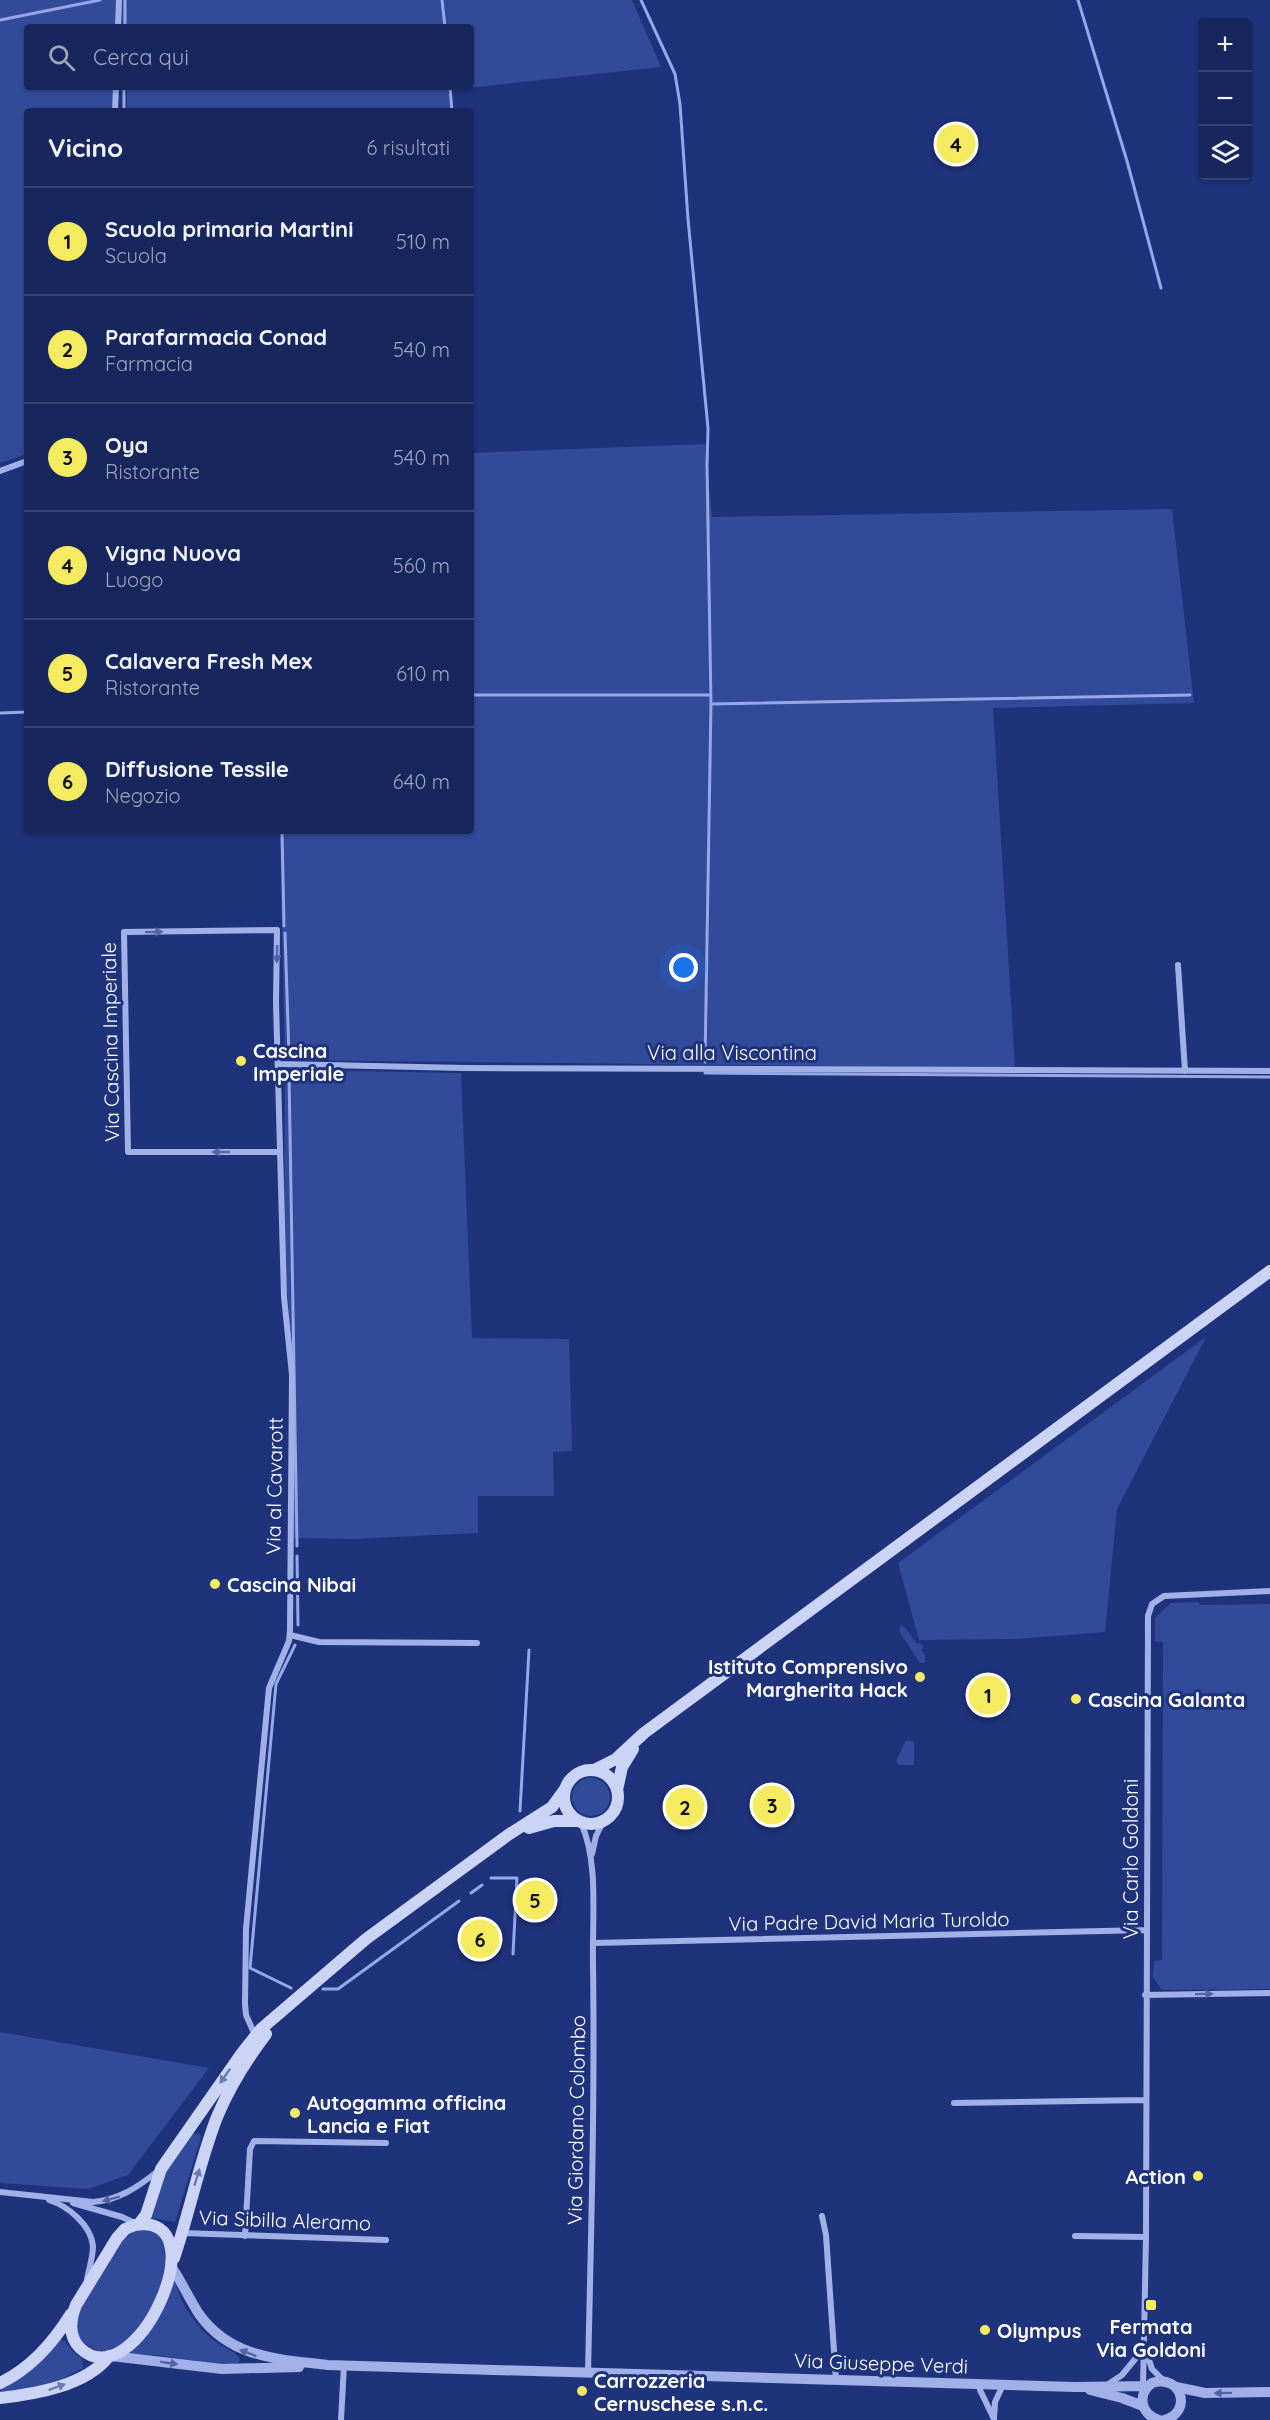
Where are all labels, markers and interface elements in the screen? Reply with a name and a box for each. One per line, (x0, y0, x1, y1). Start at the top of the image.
map controls (1198, 18, 1252, 180)
button: + (1198, 18, 1252, 72)
search box (24, 24, 474, 90)
icon: search (45, 41, 78, 74)
text: Cerca qui (93, 43, 189, 71)
button: − (1198, 72, 1252, 126)
pin: 4 (936, 122, 976, 166)
button: layers (1198, 126, 1252, 180)
text: Vicino (48, 131, 123, 164)
text: 6 risultati (367, 135, 450, 160)
text: Scuola primaria Martini (105, 215, 353, 243)
text: 1 (64, 229, 71, 254)
text: 510 m (396, 229, 450, 254)
text: Scuola (105, 243, 167, 268)
text: Parafarmacia Conad (105, 323, 327, 351)
text: 2 (62, 337, 73, 362)
text: 540 m (393, 337, 450, 362)
text: Farmacia (105, 351, 193, 376)
text: Oya (105, 431, 148, 459)
text: 3 (62, 445, 73, 470)
text: 540 m (393, 445, 450, 470)
text: Ristorante (105, 459, 200, 484)
text: Vigna Nuova (105, 539, 241, 567)
text: 4 (62, 553, 73, 578)
text: 560 m (393, 553, 450, 578)
text: Luogo (105, 567, 163, 592)
text: Calavera Fresh Mex (105, 647, 312, 675)
text: 5 (62, 661, 73, 686)
text: 610 m (396, 661, 450, 686)
text: Ristorante (105, 675, 200, 700)
text: Diffusione Tessile (105, 755, 289, 783)
text: 6 (62, 769, 73, 794)
text: 640 m (393, 769, 450, 794)
text: Negozio (105, 783, 181, 808)
one-way arrow (145, 927, 164, 937)
street label: Via Cascina Imperiale (96, 942, 124, 1142)
one-way arrow (272, 944, 282, 963)
your location (669, 953, 698, 982)
place label: Cascina Imperiale (253, 1038, 344, 1086)
street label: Via alla Viscontina (647, 1040, 817, 1065)
marker: Cascina Imperiale (234, 1054, 248, 1068)
one-way arrow (211, 1147, 230, 1157)
street label: Via al Cavarott (260, 1417, 288, 1555)
place label: Cascina Nibai (227, 1572, 356, 1597)
marker: Cascina Nibai (208, 1577, 222, 1591)
place label: Istituto Comprensivo Margherita Hack (708, 1654, 908, 1702)
marker: Istituto Comprensivo Margherita Hack (913, 1670, 927, 1684)
pin: 1 (968, 1672, 1008, 1718)
place label: Cascina Galanta (1088, 1687, 1245, 1712)
marker: Cascina Galanta (1069, 1692, 1083, 1706)
street label: Via Carlo Goldoni (1118, 1779, 1143, 1939)
pin: 3 (752, 1782, 792, 1828)
pin: 2 (666, 1784, 704, 1830)
pin: 5 (516, 1878, 554, 1922)
street label: Via Padre David Maria Turoldo (728, 1906, 1010, 1936)
pin: 6 (460, 1916, 500, 1962)
one-way arrow (1194, 1989, 1213, 1999)
street label: Via Giordano Colombo (562, 2015, 590, 2225)
one-way arrow (219, 2068, 231, 2084)
place label: Autogamma officina Lancia e Fiat (307, 2090, 506, 2138)
marker: Autogamma officina Lancia e Fiat (288, 2106, 302, 2120)
place label: Action (1126, 2164, 1186, 2189)
one-way arrow (193, 2168, 202, 2186)
marker: Action (1191, 2169, 1205, 2183)
one-way arrow (102, 2194, 120, 2204)
street label: Via Sibilla Aleramo (198, 2204, 372, 2236)
marker: Fermata Via Goldoni (1144, 2298, 1158, 2312)
place label: Fermata Via Goldoni (1096, 2314, 1206, 2362)
place label: Olympus (997, 2318, 1081, 2343)
marker: Olympus (978, 2323, 992, 2337)
one-way arrow (239, 2347, 257, 2357)
street label: Via Giuseppe Verdi (794, 2347, 968, 2379)
one-way arrow (160, 2358, 179, 2367)
place label: Carrozzeria Cernuschese s.n.c. (594, 2368, 768, 2416)
one-way arrow (48, 2381, 66, 2391)
marker: Carrozzeria Cernuschese s.n.c. (575, 2384, 589, 2398)
one-way arrow (1213, 2388, 1232, 2398)

